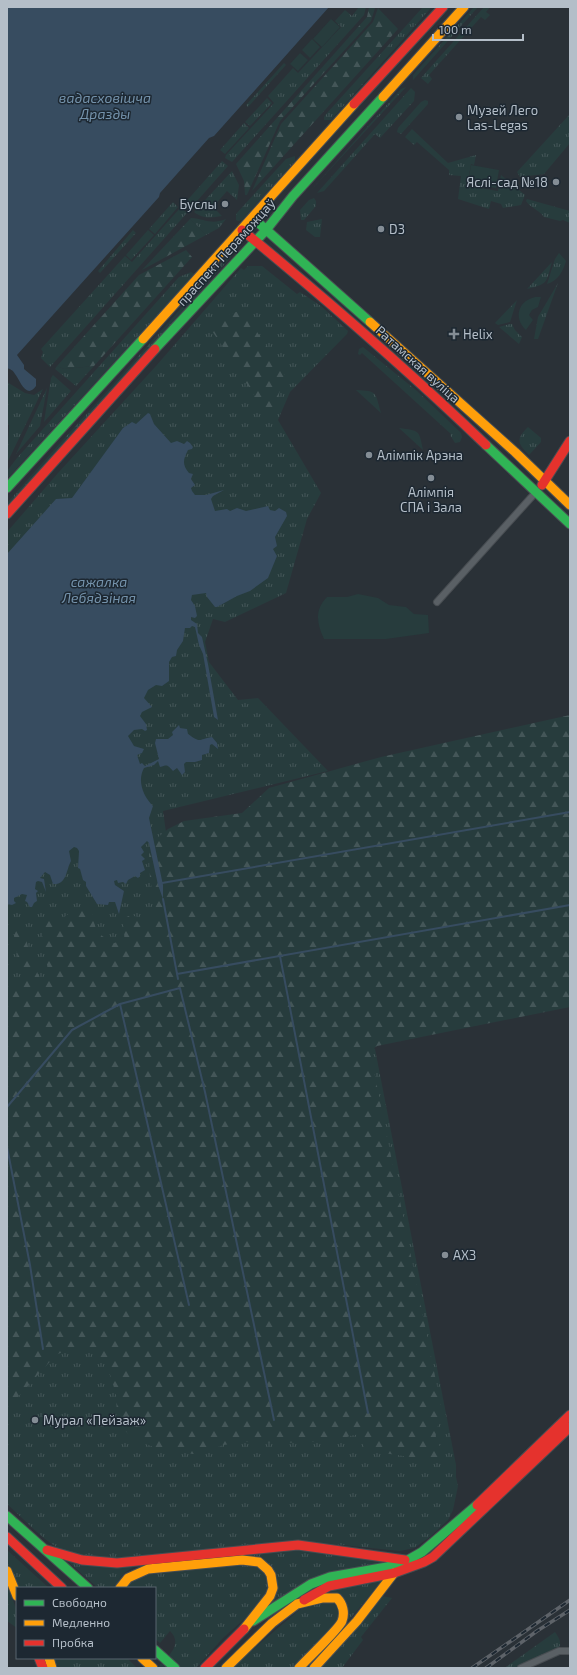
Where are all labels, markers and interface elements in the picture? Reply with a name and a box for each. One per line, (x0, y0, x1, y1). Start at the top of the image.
scale bar (433, 16, 523, 42)
text: 100 m (439, 22, 471, 36)
water label: вадасховішча Дразды (59, 89, 151, 122)
place label: Музей Лего Las-Legas (467, 102, 538, 133)
marker: Музей Лего Las-Legas (454, 112, 464, 122)
place label: Яслі-сад №18 (466, 174, 548, 190)
marker: Яслі-сад №18 (551, 177, 561, 187)
street label: праспект Пераможцаў (174, 195, 278, 309)
place label: Буслы (179, 196, 217, 212)
marker: Буслы (220, 199, 230, 209)
place label: D3 (389, 221, 405, 237)
marker: D3 (376, 224, 386, 234)
street label: Ратамская вуліца (373, 322, 463, 406)
place label: Helix (463, 326, 493, 342)
marker: Helix (448, 328, 460, 340)
place label: Алімпік Арэна (377, 447, 463, 463)
marker: Алімпік Арэна (364, 450, 374, 460)
marker: Алімпія СПА і Зала (426, 473, 436, 483)
place label: Алімпія СПА і Зала (400, 484, 462, 515)
water label: сажалка Лебядзіная (61, 573, 136, 606)
place label: АХЗ (453, 1247, 476, 1263)
marker: АХЗ (440, 1250, 450, 1260)
place label: Мурал «Пейзаж» (43, 1412, 146, 1428)
marker: Мурал «Пейзаж» (30, 1415, 40, 1425)
legend (16, 1587, 156, 1659)
text: Свободно (52, 1595, 107, 1609)
text: Медленно (52, 1615, 110, 1629)
text: Пробка (52, 1635, 94, 1649)

